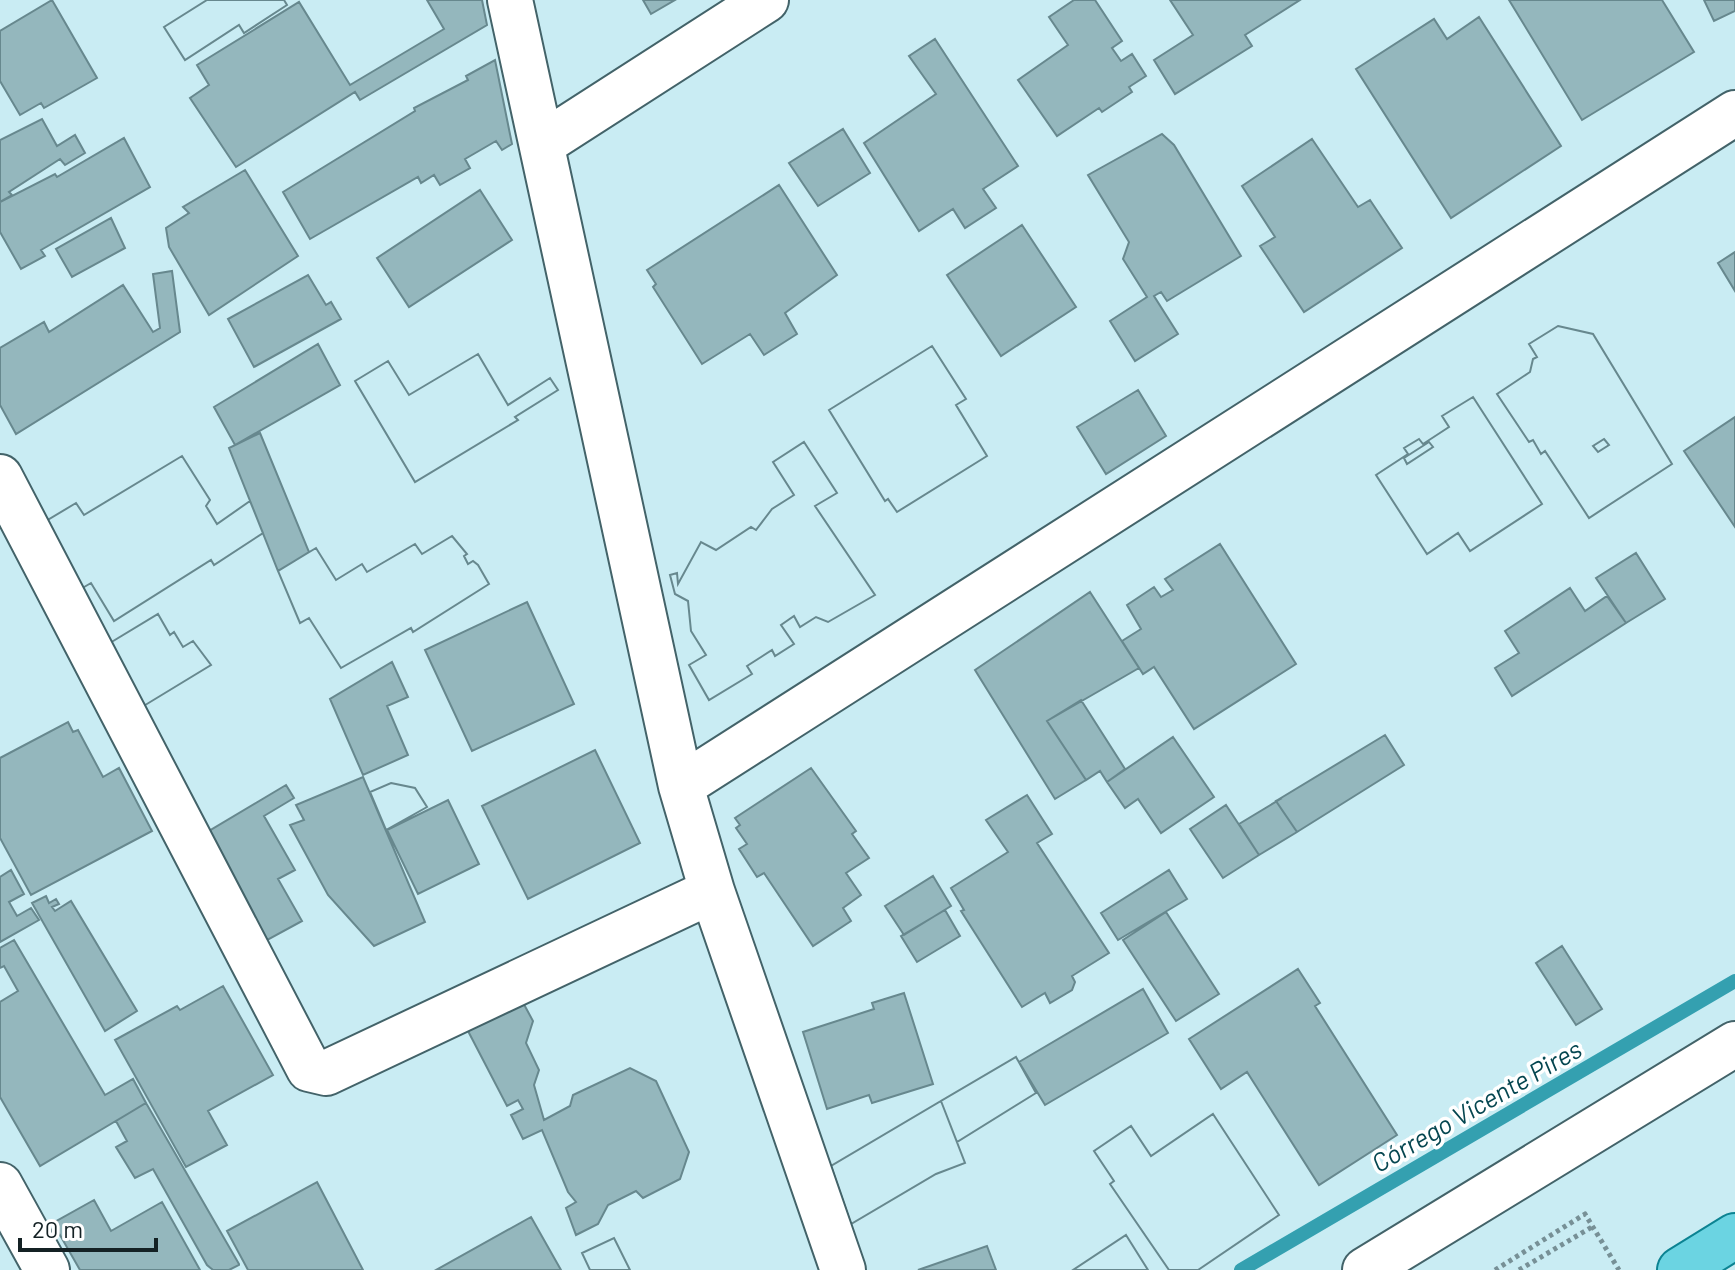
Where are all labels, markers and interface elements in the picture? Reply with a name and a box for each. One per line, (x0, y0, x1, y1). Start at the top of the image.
water label: Córrego Vicente Pires (1366, 1032, 1586, 1178)
scale bar (20, 1202, 156, 1252)
text: 20 m (32, 1214, 83, 1243)

